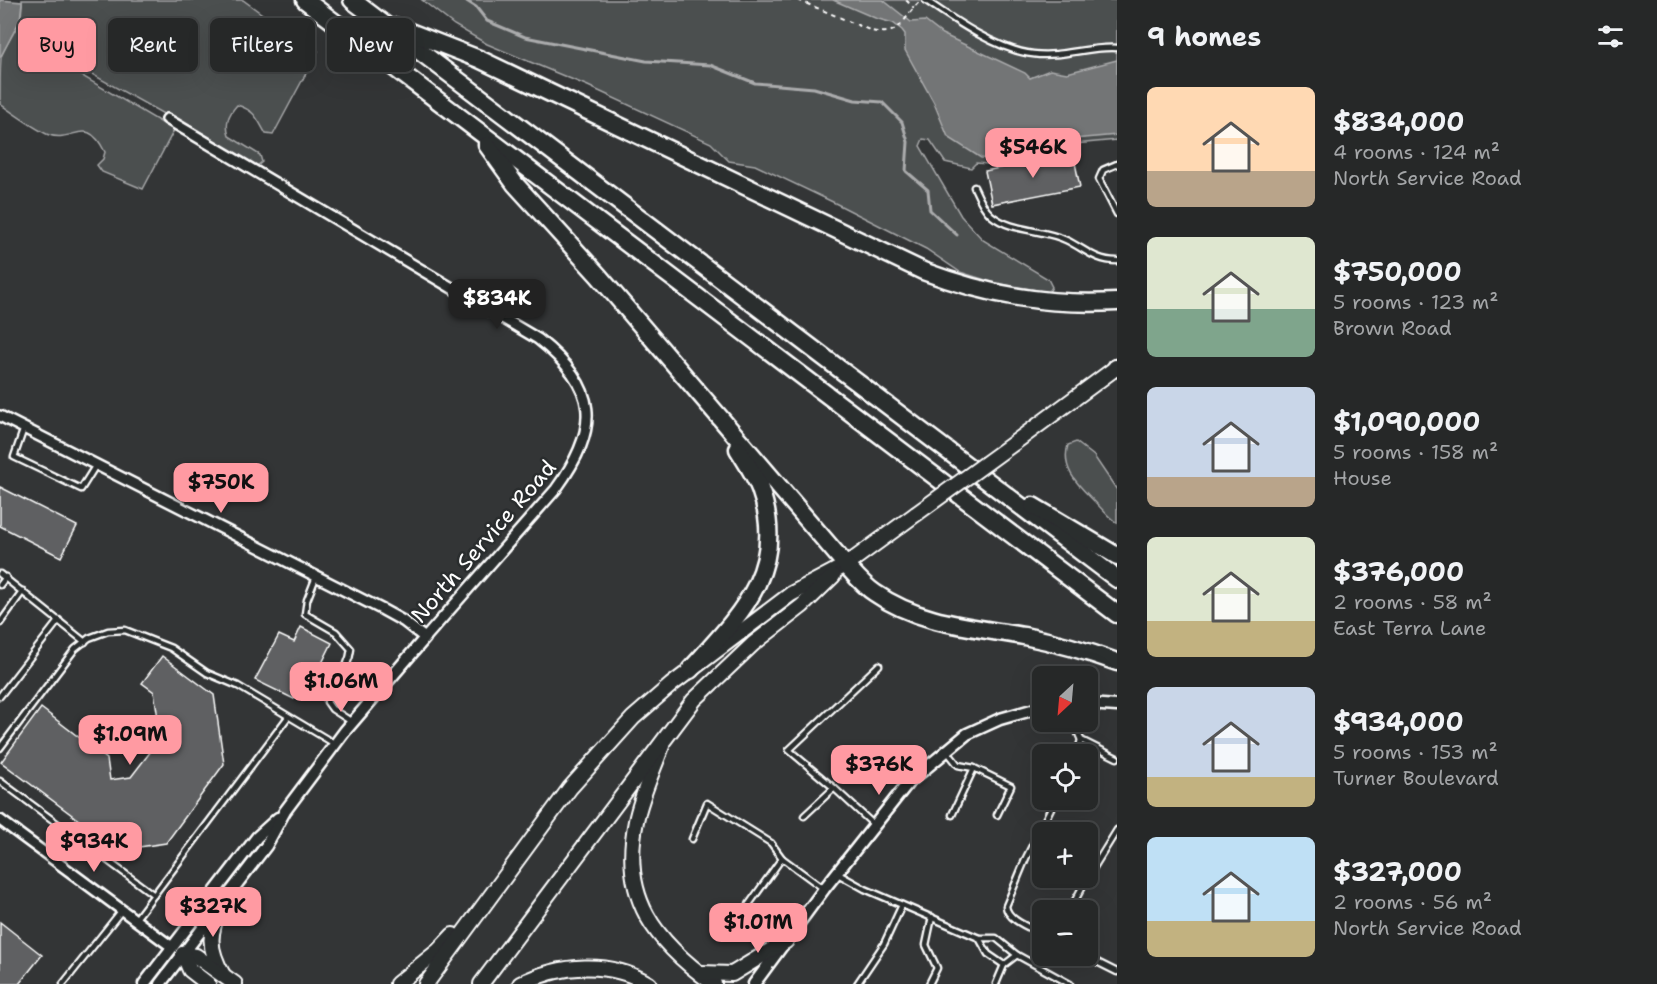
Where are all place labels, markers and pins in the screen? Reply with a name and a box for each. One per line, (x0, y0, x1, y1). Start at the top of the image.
pin: $546K (991, 128, 1075, 179)
pin: $834K (455, 279, 539, 330)
pin: $750K (179, 463, 263, 514)
pin: $1.06M (292, 662, 390, 713)
pin: $1.09M (81, 715, 179, 766)
pin: $376K (837, 745, 921, 796)
pin: $934K (52, 822, 136, 873)
pin: $327K (171, 887, 255, 938)
pin: $1.01M (709, 903, 807, 954)

